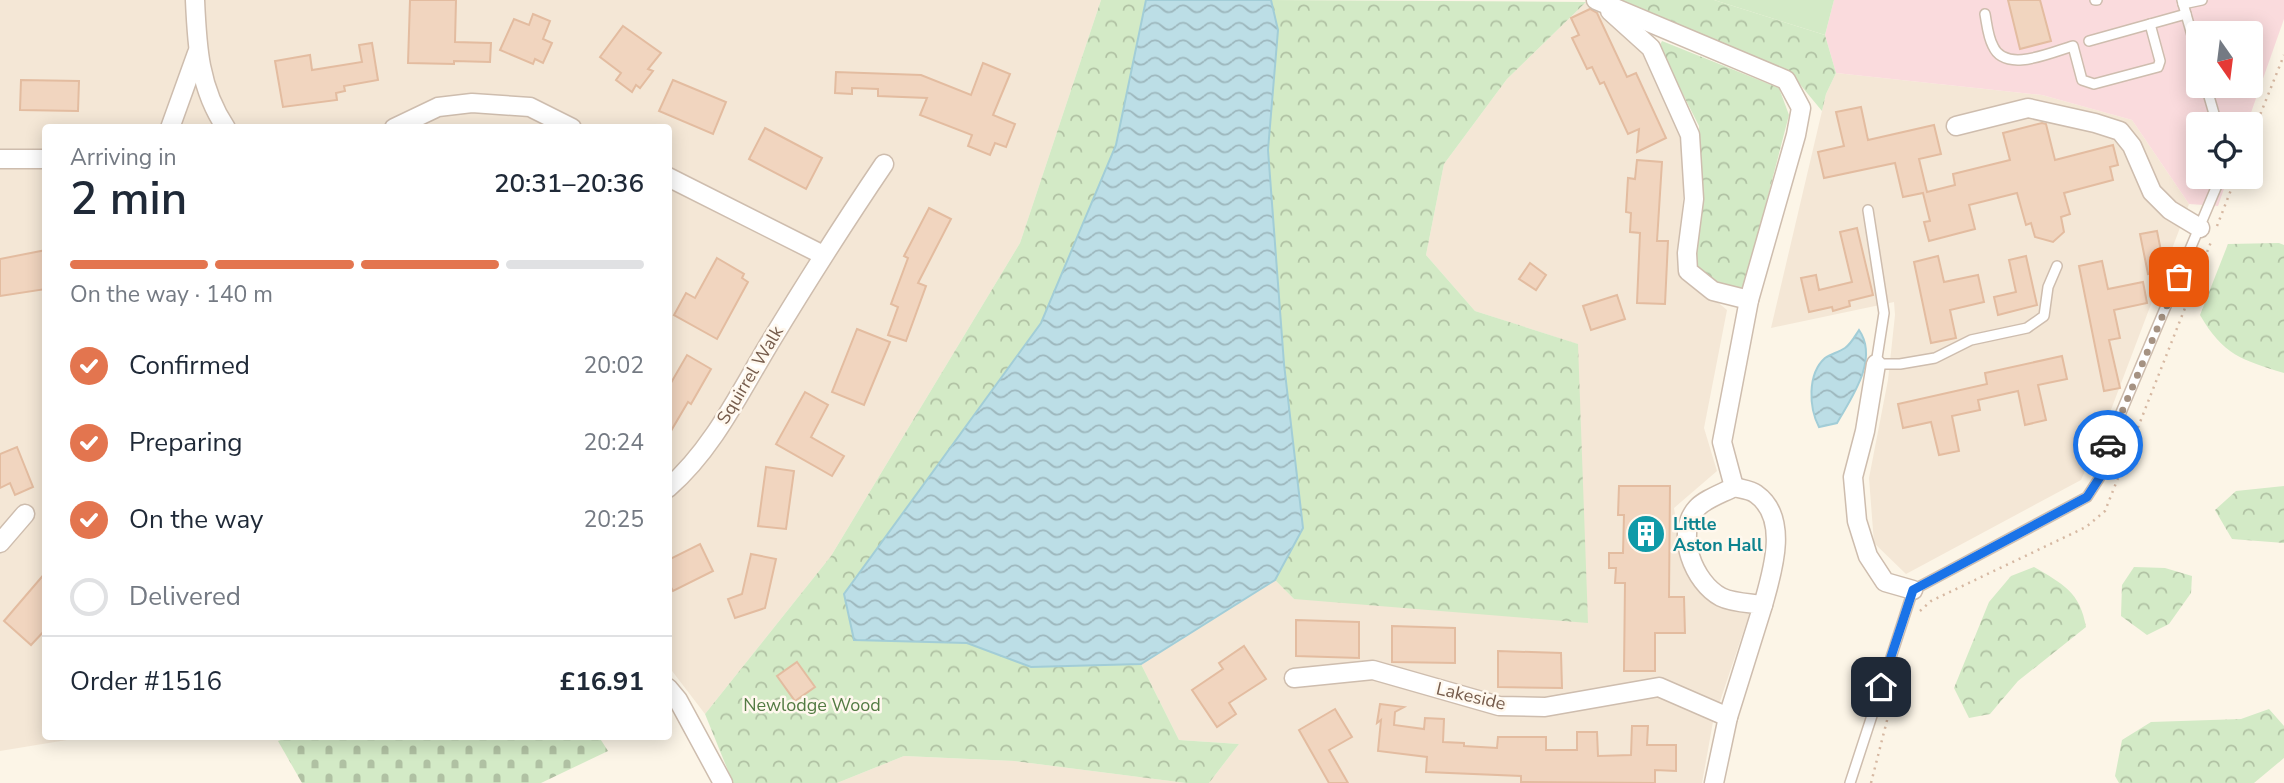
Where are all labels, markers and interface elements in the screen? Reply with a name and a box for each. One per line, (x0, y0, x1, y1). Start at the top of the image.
north arrow (2186, 21, 2263, 98)
map controls (2186, 21, 2263, 189)
button: locate (2186, 112, 2263, 189)
text: Arriving in (70, 142, 177, 173)
text: 20:31–20:36 (494, 166, 644, 201)
text: 2 min (70, 167, 187, 230)
pin (2149, 247, 2209, 307)
icon: bag (2160, 258, 2198, 296)
text: On the way · 140 m (70, 279, 273, 310)
street label: Squirrel Walk (711, 320, 789, 429)
icon: check (70, 347, 108, 385)
text: Confirmed (129, 348, 250, 383)
text: 20:02 (584, 350, 644, 381)
courier (2073, 410, 2143, 480)
icon: check (70, 424, 108, 462)
text: Preparing (129, 425, 242, 460)
icon: car (2089, 426, 2127, 464)
text: 20:24 (584, 427, 644, 458)
icon: check (70, 501, 108, 539)
text: On the way (129, 502, 263, 537)
text: 20:25 (584, 504, 644, 535)
place label: Little Aston Hall (1673, 512, 1763, 557)
building icon: Little Aston Hall (1625, 513, 1667, 555)
text: Delivered (129, 579, 241, 614)
pin (1851, 657, 1911, 717)
text: Order #1516 (70, 664, 222, 699)
text: £16.91 (560, 664, 644, 699)
icon: home (1862, 668, 1900, 706)
street label: Lakeside (1434, 676, 1508, 716)
park label: Newlodge Wood (743, 693, 881, 717)

